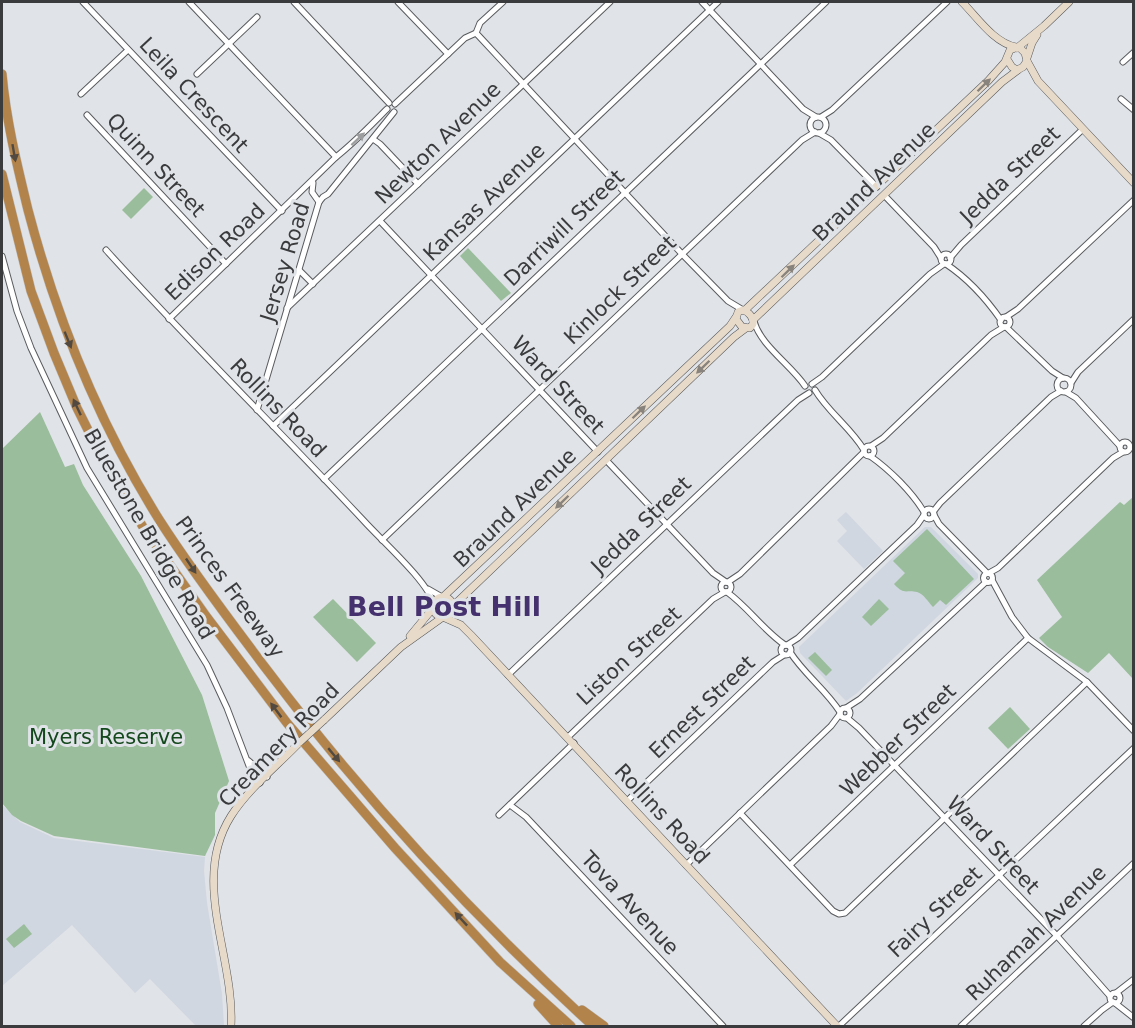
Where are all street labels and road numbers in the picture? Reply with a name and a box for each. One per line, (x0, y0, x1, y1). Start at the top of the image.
street label: Leila Crescent (135, 33, 253, 157)
street label: Newton Avenue (370, 77, 506, 209)
street label: Quinn Street (102, 108, 210, 222)
street label: Braund Avenue (808, 118, 940, 246)
street label: Jedda Street (954, 122, 1065, 230)
street label: Kansas Avenue (418, 138, 550, 266)
street label: Darriwill Street (499, 165, 629, 291)
street label: Edison Road (160, 199, 270, 305)
street label: Jersey Road (255, 199, 315, 326)
street label: Kinlock Street (559, 231, 681, 349)
street label: Ward Street (507, 331, 609, 439)
street label: Rollins Road (225, 354, 331, 462)
street label: Bluestone Bridge Road (79, 424, 219, 644)
street label: Braund Avenue (449, 444, 581, 572)
street label: Jedda Street (585, 472, 696, 580)
street label: Princes Freeway (171, 512, 289, 662)
street label: Liston Street (572, 602, 686, 710)
street label: Ernest Street (644, 651, 760, 763)
street label: Creamery Road (214, 678, 344, 812)
street label: Webber Street (835, 679, 961, 801)
street label: Rollins Road (610, 759, 714, 869)
street label: Ward Street (942, 791, 1044, 899)
street label: Tova Avenue (575, 846, 684, 959)
street label: Ruhamah Avenue (961, 860, 1111, 1006)
street label: Fairy Street (883, 862, 987, 962)

